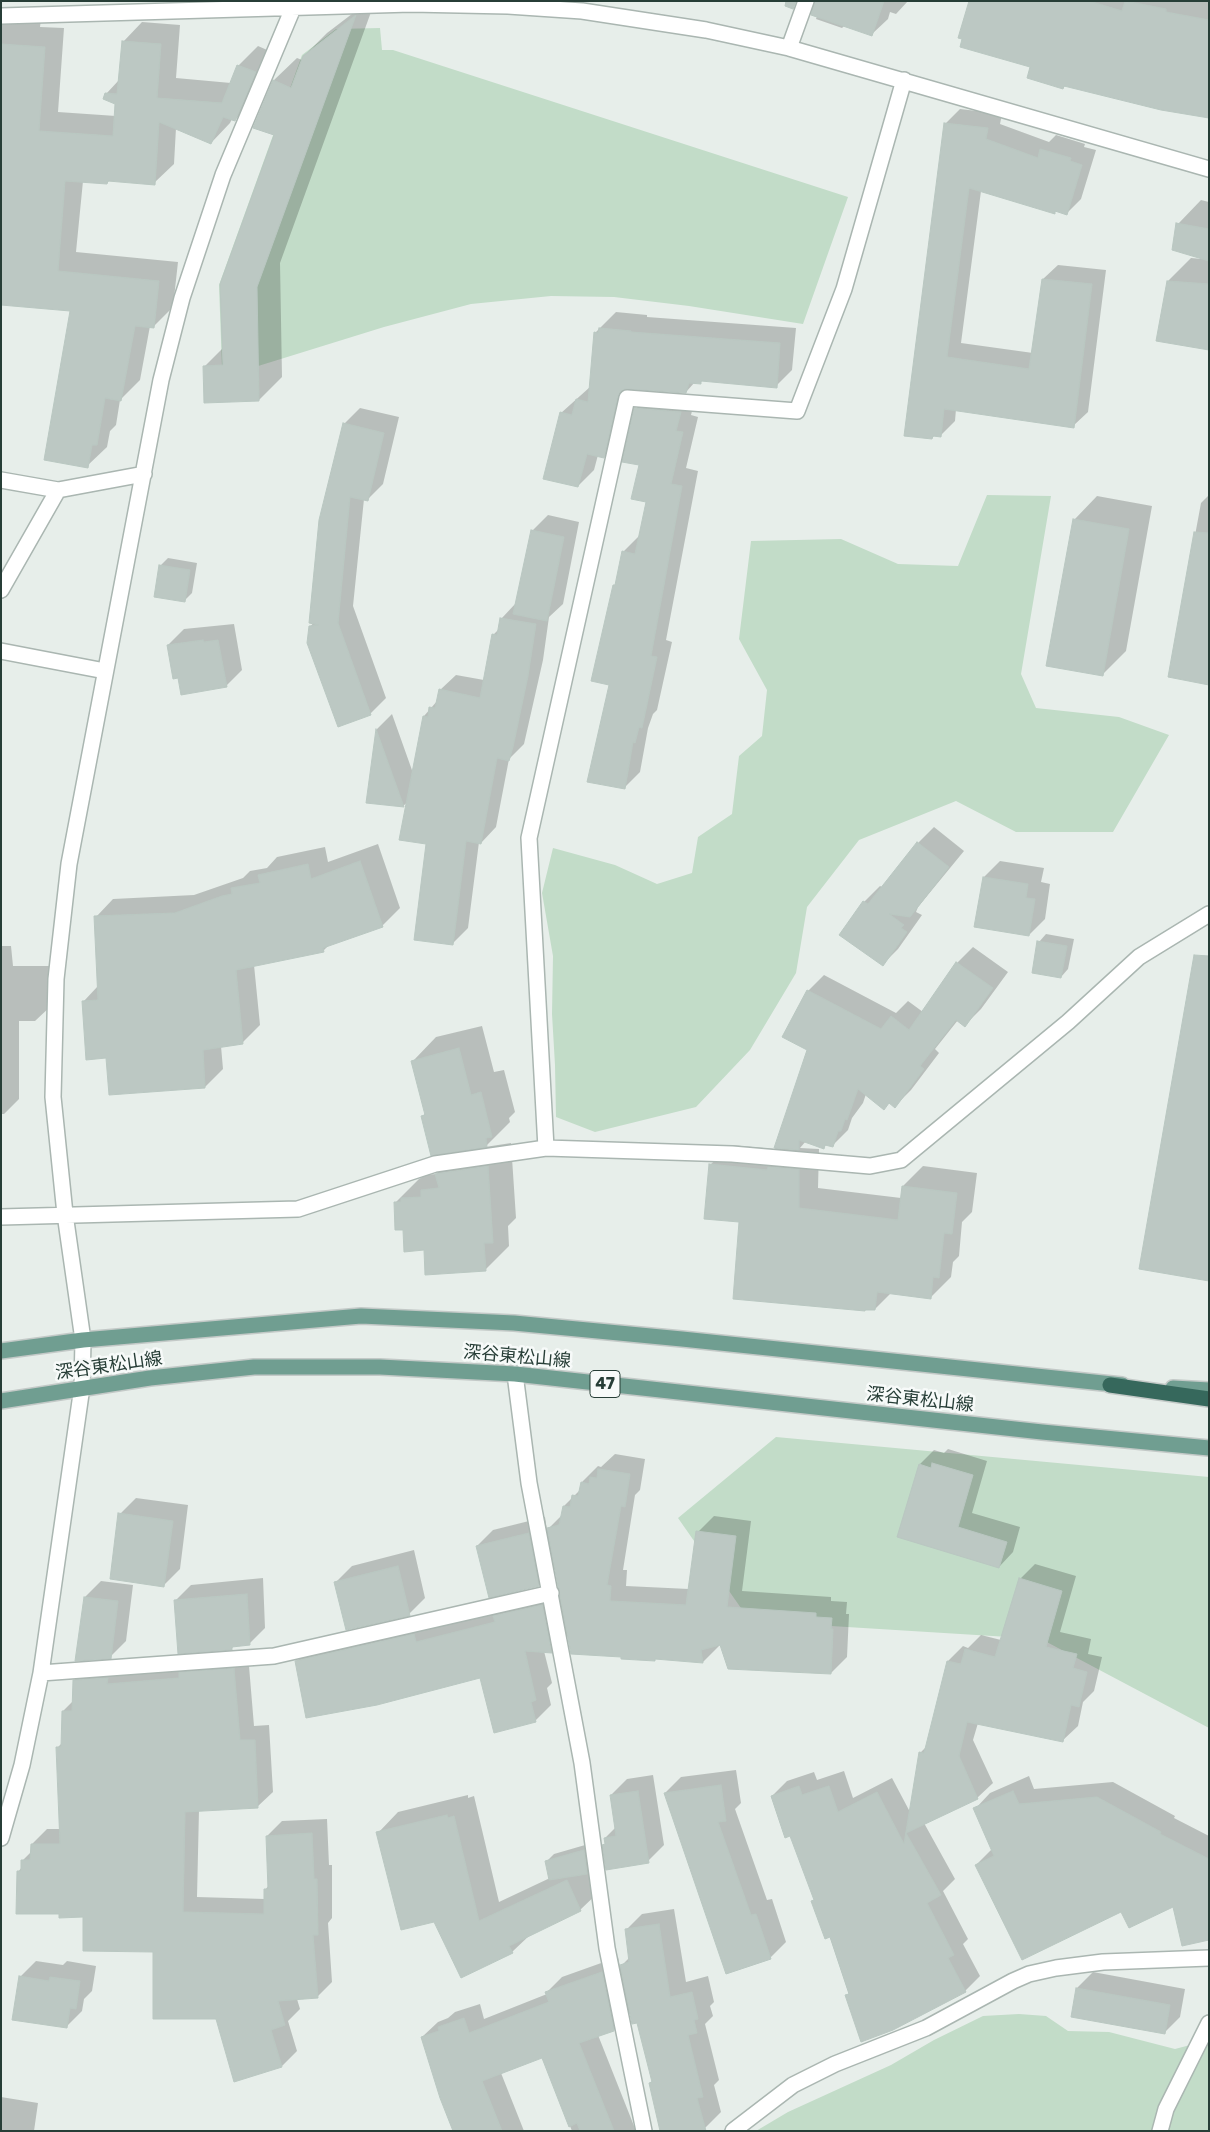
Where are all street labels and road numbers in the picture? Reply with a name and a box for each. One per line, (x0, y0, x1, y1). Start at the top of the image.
street label: 深谷東松山線 (462, 1342, 572, 1372)
street label: 深谷東松山線 (54, 1348, 164, 1384)
road number: 47 (590, 1370, 620, 1398)
street label: 深谷東松山線 (865, 1384, 975, 1416)

